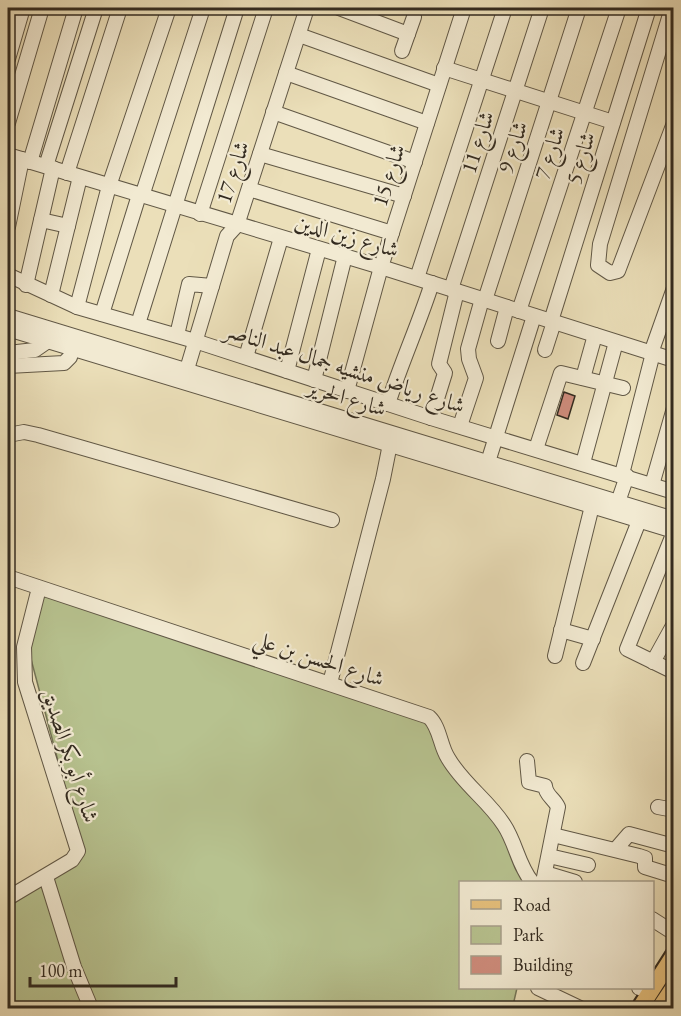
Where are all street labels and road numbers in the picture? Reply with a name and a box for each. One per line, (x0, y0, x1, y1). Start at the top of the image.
street label: شارع 11 (454, 107, 505, 178)
street label: شارع 9 (490, 117, 538, 178)
street label: شارع 7 (527, 123, 575, 184)
street label: شارع 5 (559, 128, 606, 189)
street label: شارع 17 (209, 137, 260, 208)
street label: شارع 15 (365, 140, 416, 211)
street label: شارع زين الدين (290, 207, 402, 268)
street label: شارع رياض منشيه جمال عبد الناصر (218, 314, 469, 424)
street label: شارع الحرير (301, 371, 390, 427)
street label: شارع الحسن بن علي (248, 624, 388, 700)
street label: شارع أبو بكر الصديق (31, 684, 107, 827)

